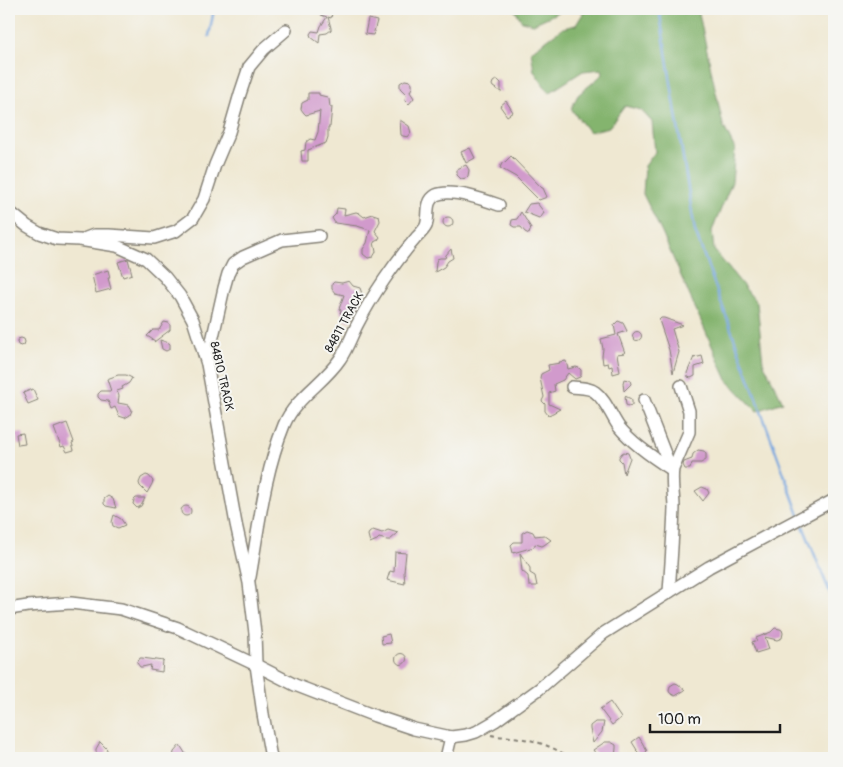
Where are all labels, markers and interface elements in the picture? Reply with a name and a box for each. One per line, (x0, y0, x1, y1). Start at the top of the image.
street label: 84811 TRACK (322, 289, 367, 355)
street label: 84810 TRACK (206, 340, 237, 412)
scale bar (650, 702, 780, 734)
text: 100 m (658, 710, 701, 729)

